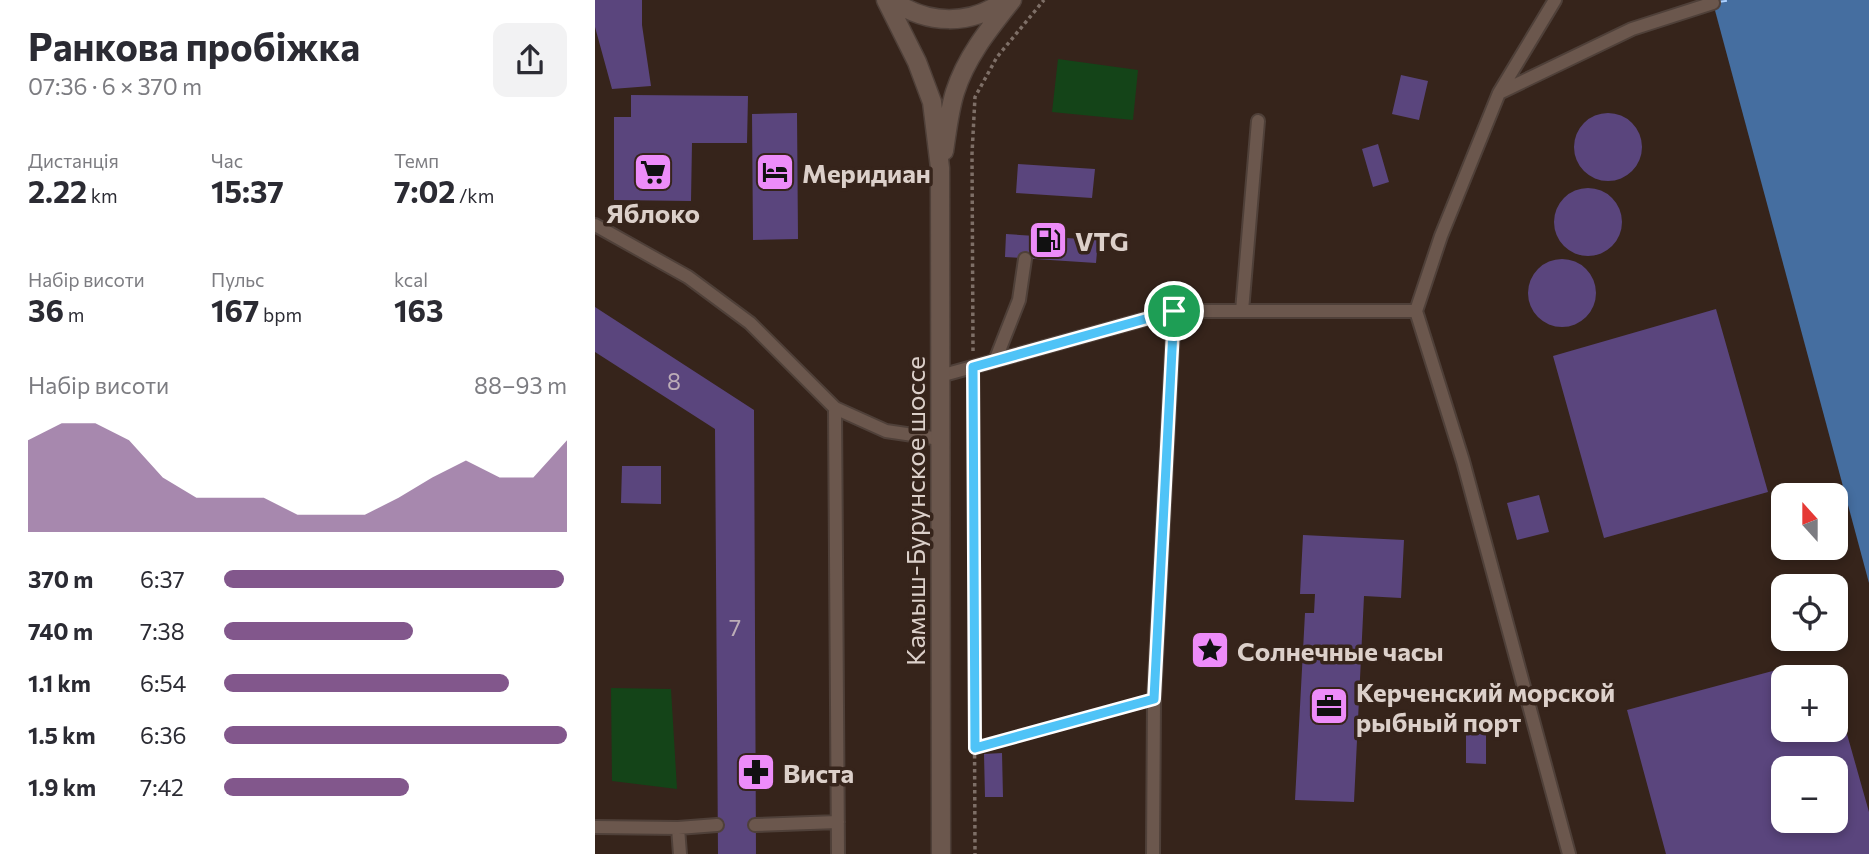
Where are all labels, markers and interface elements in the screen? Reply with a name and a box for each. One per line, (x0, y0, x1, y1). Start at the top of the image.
text: Ранкова пробіжка (28, 22, 360, 69)
button: share (493, 23, 567, 97)
text: 07:36 · 6 × 370 m (28, 72, 202, 100)
text: Дистанція (28, 149, 119, 172)
text: Час (211, 149, 243, 172)
text: Темп (394, 149, 439, 172)
supermarket icon: Яблоко (632, 151, 674, 193)
hotel icon: Меридиан (754, 151, 796, 193)
place label: Меридиан (802, 157, 931, 188)
text: 2.22 (28, 172, 87, 209)
text: 15:37 (211, 172, 284, 209)
text: 7:02 (394, 172, 455, 209)
text: km (87, 184, 118, 207)
text: /km (455, 184, 494, 207)
place label: Яблоко (606, 197, 700, 228)
fuel station icon: VTG (1027, 219, 1069, 261)
place label: VTG (1075, 225, 1129, 256)
text: Набір висоти (28, 268, 145, 291)
text: Пульс (211, 268, 265, 291)
text: kcal (394, 268, 428, 291)
pin (1144, 281, 1204, 341)
text: 36 (28, 291, 64, 328)
text: 167 (211, 291, 259, 328)
text: 163 (394, 291, 443, 328)
icon: arrive (1155, 292, 1193, 330)
text: m (64, 303, 84, 326)
text: bpm (259, 303, 302, 326)
street label: Камыш-Бурунское шоссе (899, 356, 930, 666)
house number: 8 (667, 367, 681, 395)
text: Набір висоти (28, 371, 169, 399)
text: 88–93 m (474, 371, 567, 399)
north arrow (1771, 483, 1848, 560)
map controls (1771, 483, 1848, 833)
text: 370 m (28, 565, 93, 593)
text: 6:37 (140, 565, 185, 593)
button: locate (1771, 574, 1848, 651)
house number: 7 (729, 613, 741, 641)
text: 740 m (28, 617, 93, 645)
text: 7:38 (140, 617, 185, 645)
place icon: Солнечные часы (1189, 629, 1231, 671)
place label: Солнечные часы (1237, 635, 1444, 666)
button: + (1771, 665, 1848, 742)
text: 1.1 km (28, 669, 91, 697)
text: 6:54 (140, 669, 186, 697)
place label: Керченский морской рыбный порт (1356, 676, 1615, 737)
office icon: Керченский морской рыбный порт (1308, 685, 1350, 727)
text: 1.5 km (28, 721, 96, 749)
text: 6:36 (140, 721, 186, 749)
pharmacy icon: Виста (735, 751, 777, 793)
button: − (1771, 756, 1848, 833)
place label: Виста (783, 757, 854, 788)
text: 1.9 km (28, 773, 96, 801)
text: 7:42 (140, 773, 184, 801)

